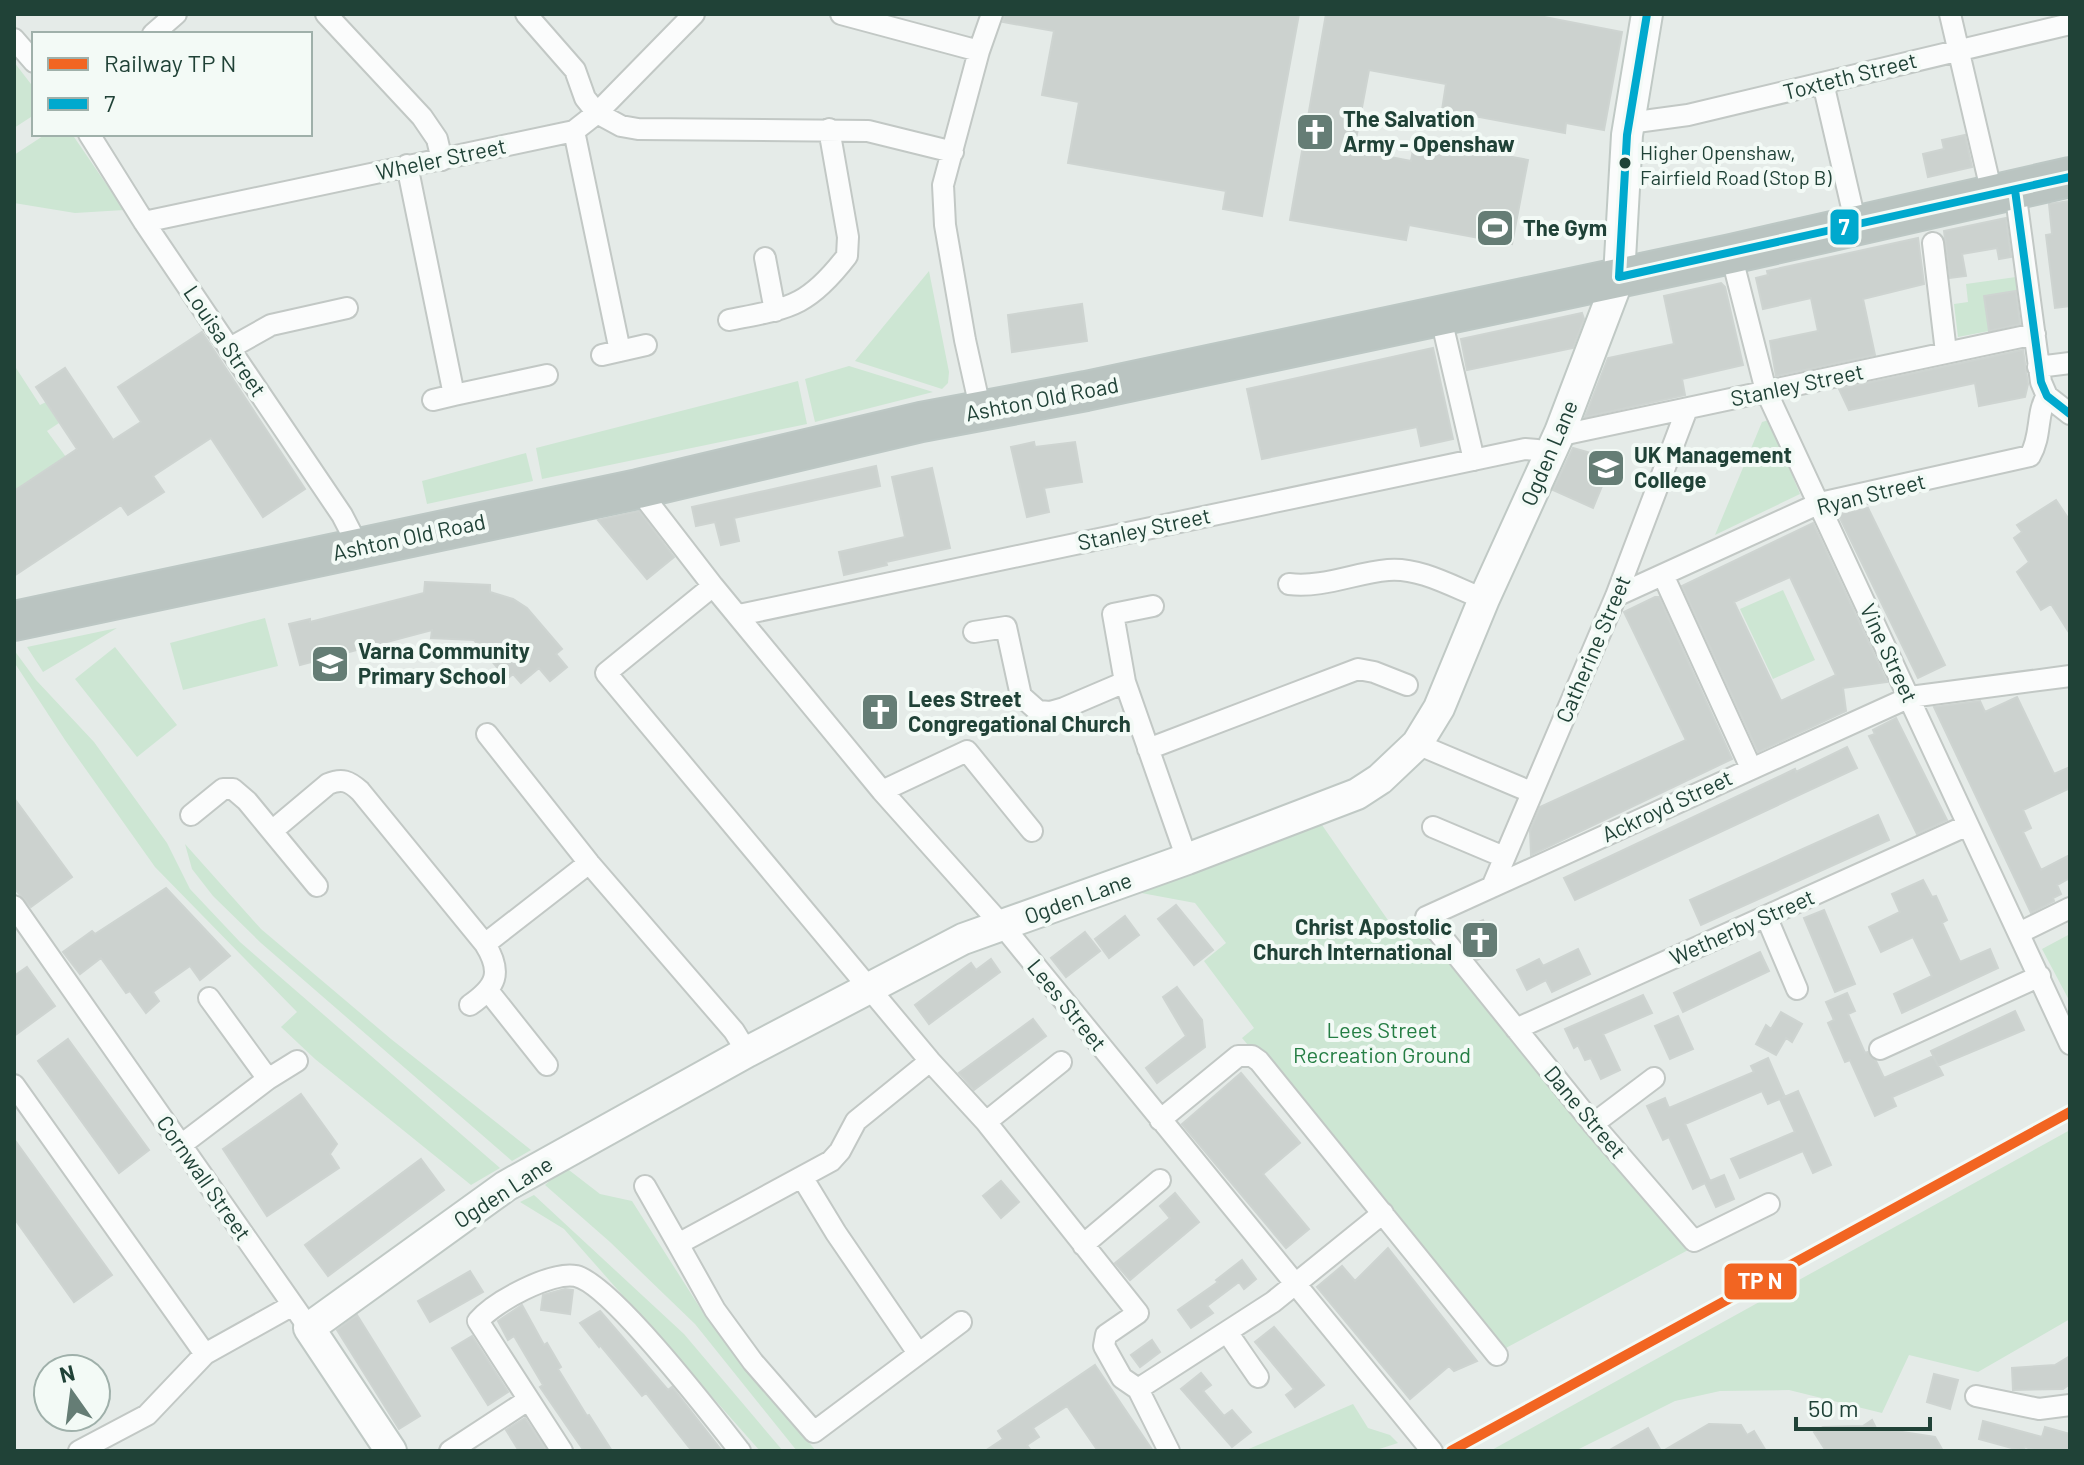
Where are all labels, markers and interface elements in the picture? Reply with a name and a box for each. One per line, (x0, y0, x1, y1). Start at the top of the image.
legend (32, 32, 312, 136)
street label: Toxteth Street (1780, 46, 1919, 104)
text: Railway TP N (104, 48, 237, 77)
text: 7 (104, 88, 115, 117)
place label: The Salvation Army - Openshaw (1343, 105, 1515, 156)
church icon: The Salvation Army - Openshaw (1294, 111, 1336, 153)
street label: Wheler Street (374, 132, 508, 184)
place label: Higher Openshaw, Fairfield Road (Stop B) (1640, 140, 1832, 189)
marker: Higher Openshaw, Fairfield Road (Stop B) (1617, 155, 1633, 171)
sports icon: The Gym (1474, 207, 1516, 249)
line badge: 7 (1829, 208, 1860, 246)
text: 7 (1839, 213, 1850, 239)
place label: The Gym (1523, 214, 1607, 240)
street label: Louisa Street (179, 280, 272, 401)
street label: Stanley Street (1728, 357, 1866, 411)
street label: Ashton Old Road (963, 370, 1121, 426)
street label: Ogden Lane (1514, 396, 1582, 509)
place label: UK Management College (1634, 441, 1792, 492)
school or university icon: UK Management College (1585, 447, 1627, 489)
street label: Ryan Street (1814, 467, 1928, 519)
street label: Stanley Street (1075, 501, 1213, 555)
street label: Ashton Old Road (330, 507, 488, 565)
street label: Catherine Street (1549, 571, 1635, 726)
street label: Vine Street (1856, 599, 1924, 706)
place label: Varna Community Primary School (358, 637, 530, 688)
school or university icon: Varna Community Primary School (309, 643, 351, 685)
place label: Lees Street Congregational Church (908, 685, 1131, 736)
church icon: Lees Street Congregational Church (859, 691, 901, 733)
street label: Ackroyd Street (1597, 763, 1736, 847)
street label: Ogden Lane (1020, 866, 1135, 928)
street label: Wetherby Street (1665, 883, 1818, 970)
place label: Christ Apostolic Church International (1253, 913, 1452, 964)
church icon: Christ Apostolic Church International (1459, 919, 1501, 961)
street label: Lees Street (1023, 953, 1113, 1056)
park label: Lees Street Recreation Ground (1293, 1016, 1471, 1067)
street label: Dane Street (1540, 1060, 1632, 1163)
street label: Cornwall Street (152, 1110, 257, 1245)
street label: Ogden Lane (448, 1150, 557, 1233)
line badge: TP N (1723, 1262, 1798, 1301)
text: TP N (1737, 1267, 1783, 1293)
north arrow (32, 1353, 112, 1433)
text: N (57, 1358, 77, 1387)
scale bar (1796, 1381, 1930, 1431)
text: 50 m (1808, 1393, 1859, 1422)

